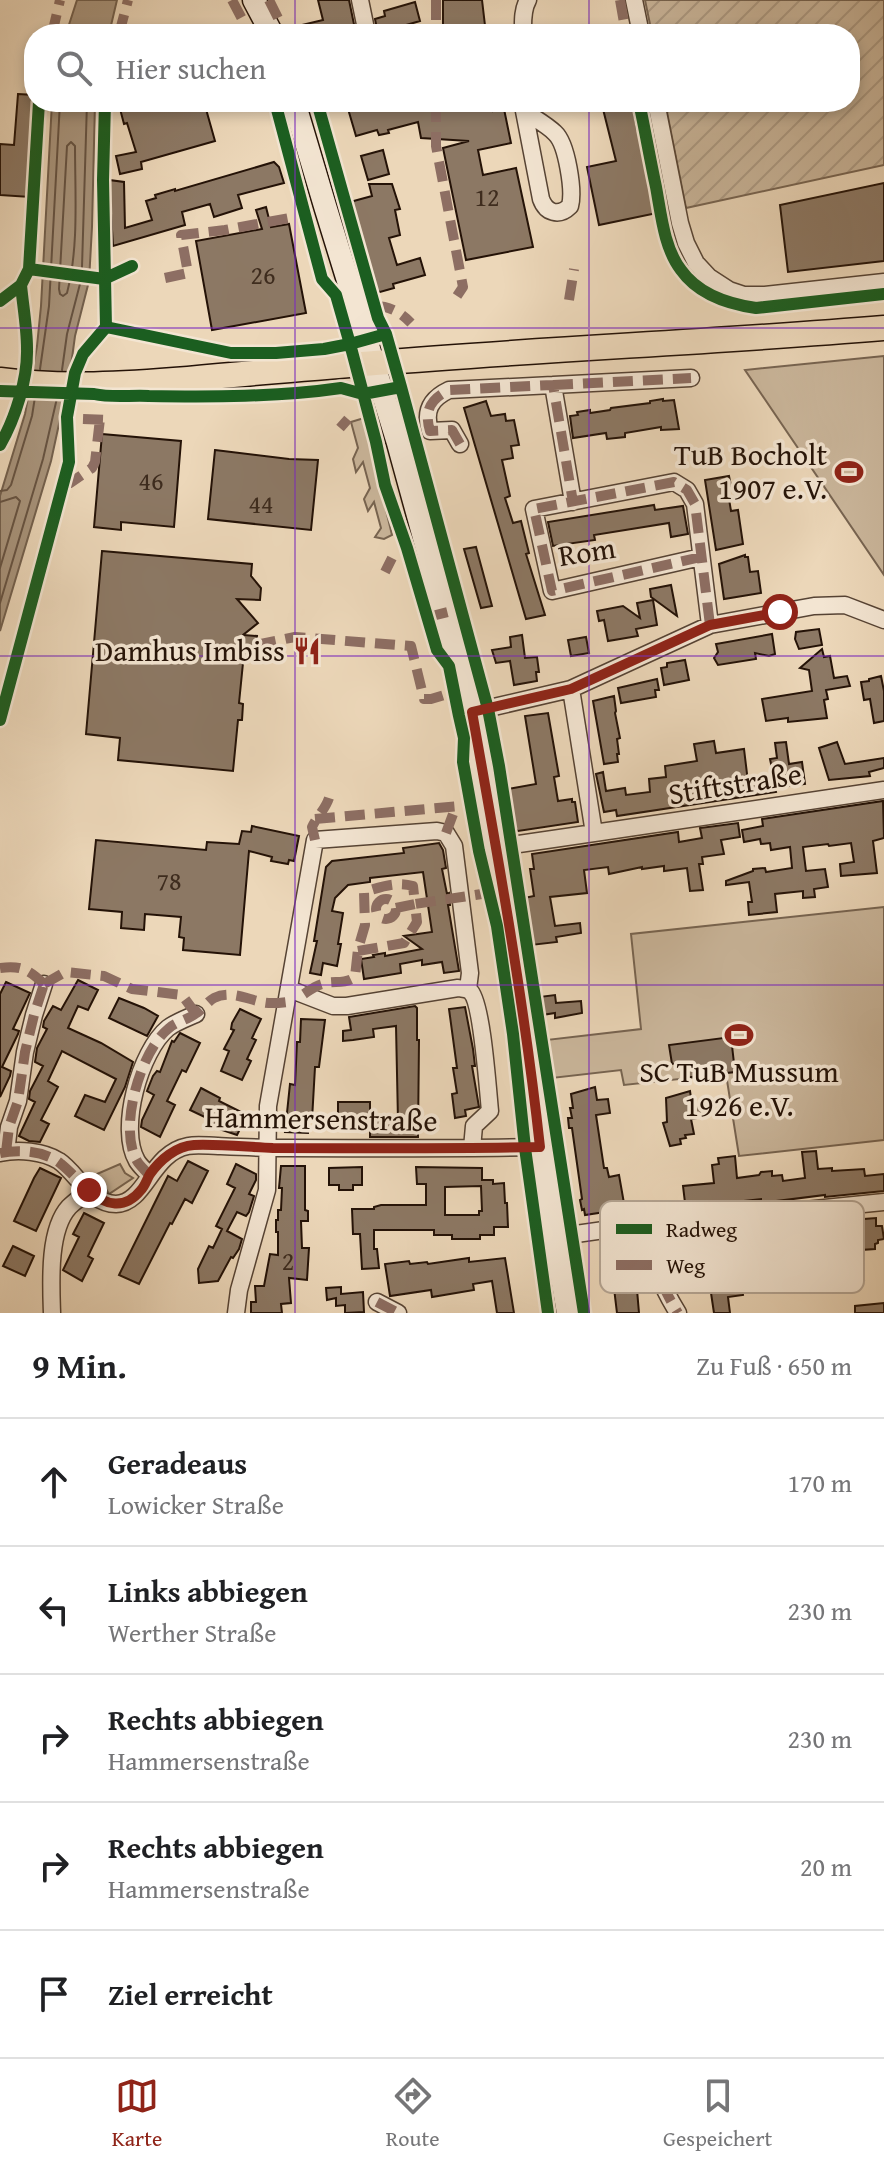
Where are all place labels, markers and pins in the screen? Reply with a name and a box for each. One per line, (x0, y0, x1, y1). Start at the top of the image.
place label: TuB Bocholt 1907 e.V. (674, 432, 827, 510)
sports icon: TuB Bocholt 1907 e.V. (834, 457, 864, 487)
place label: Damhus Imbiss (95, 628, 285, 672)
restaurant icon: Damhus Imbiss (292, 636, 322, 666)
sports icon: SC TuB Mussum 1926 e.V. (724, 1020, 754, 1050)
place label: SC TuB Mussum 1926 e.V. (639, 1049, 839, 1127)

